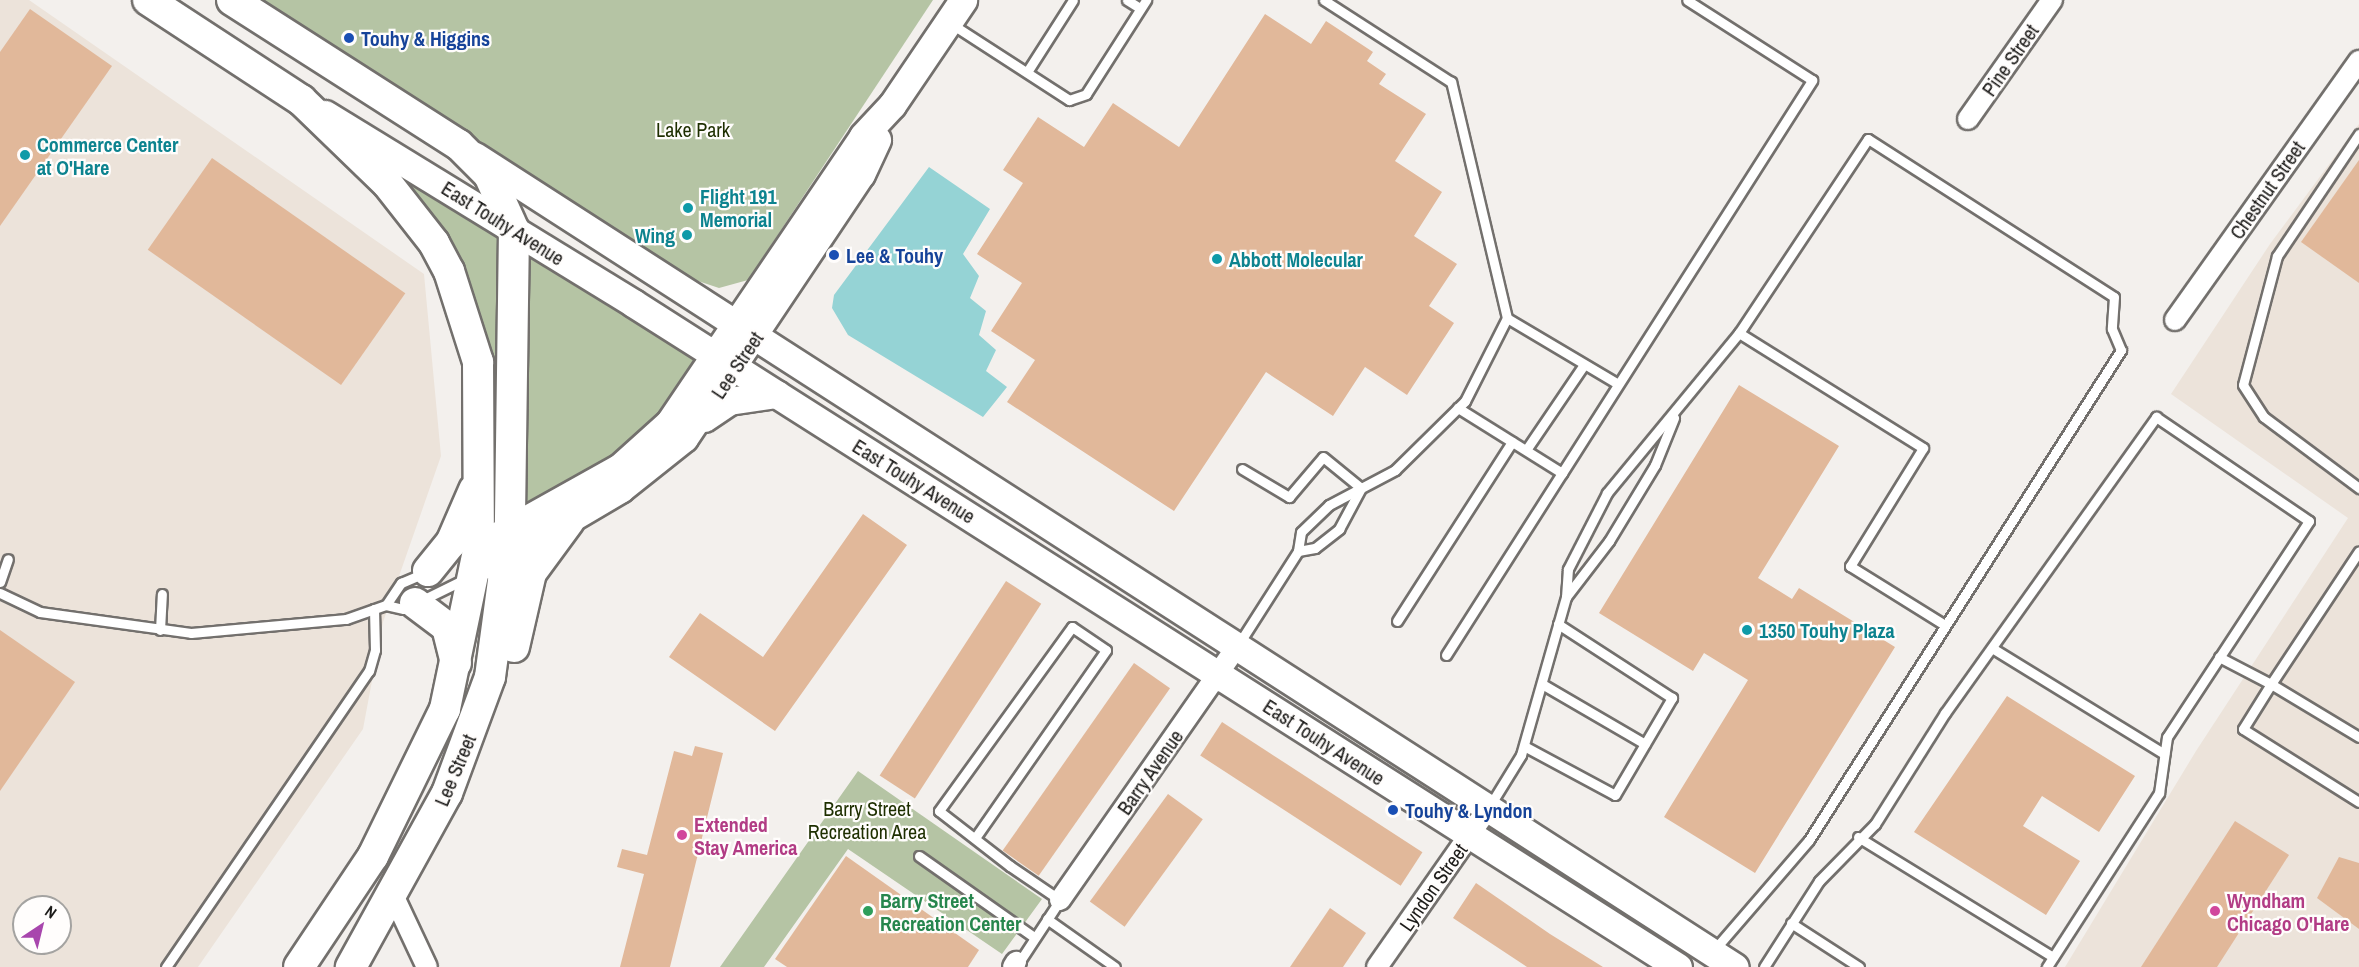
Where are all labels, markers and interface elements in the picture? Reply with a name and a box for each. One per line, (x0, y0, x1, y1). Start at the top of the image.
street label: Pine Street (1977, 20, 2043, 100)
place label: Touhy & Higgins (361, 26, 490, 50)
marker: Touhy & Higgins (342, 31, 356, 45)
park label: Lake Park (656, 117, 730, 141)
place label: Commerce Center at O'Hare (37, 132, 178, 179)
street label: Chestnut Street (2224, 136, 2310, 244)
marker: Commerce Center at O'Hare (18, 148, 32, 162)
street label: East Touhy Avenue (437, 175, 569, 271)
place label: Flight 191 Memorial (700, 184, 777, 231)
marker: Flight 191 Memorial (681, 201, 695, 215)
place label: Wing (635, 223, 675, 247)
marker: Wing (680, 228, 694, 242)
place label: Lee & Touhy (846, 243, 943, 267)
place label: Abbott Molecular (1229, 247, 1363, 271)
marker: Lee & Touhy (827, 248, 841, 262)
marker: Abbott Molecular (1210, 252, 1224, 266)
street label: Lee Street (706, 327, 768, 403)
street label: East Touhy Avenue (848, 433, 980, 529)
place label: 1350 Touhy Plaza (1759, 618, 1895, 642)
marker: 1350 Touhy Plaza (1740, 623, 1754, 637)
street label: East Touhy Avenue (1258, 694, 1390, 790)
street label: Barry Avenue (1112, 725, 1188, 819)
street label: Lee Street (429, 730, 481, 810)
park label: Barry Street Recreation Area (807, 796, 927, 843)
place label: Touhy & Lyndon (1405, 798, 1533, 822)
marker: Touhy & Lyndon (1386, 803, 1400, 817)
place label: Extended Stay America (694, 812, 798, 859)
marker: Extended Stay America (675, 828, 689, 842)
street label: Lyndon Street (1394, 839, 1472, 935)
place label: Barry Street Recreation Center (880, 888, 1021, 935)
place label: Wyndham Chicago O'Hare (2227, 888, 2349, 935)
north arrow (12, 895, 72, 955)
text: N (41, 900, 61, 924)
marker: Barry Street Recreation Center (861, 904, 875, 918)
marker: Wyndham Chicago O'Hare (2208, 904, 2222, 918)

